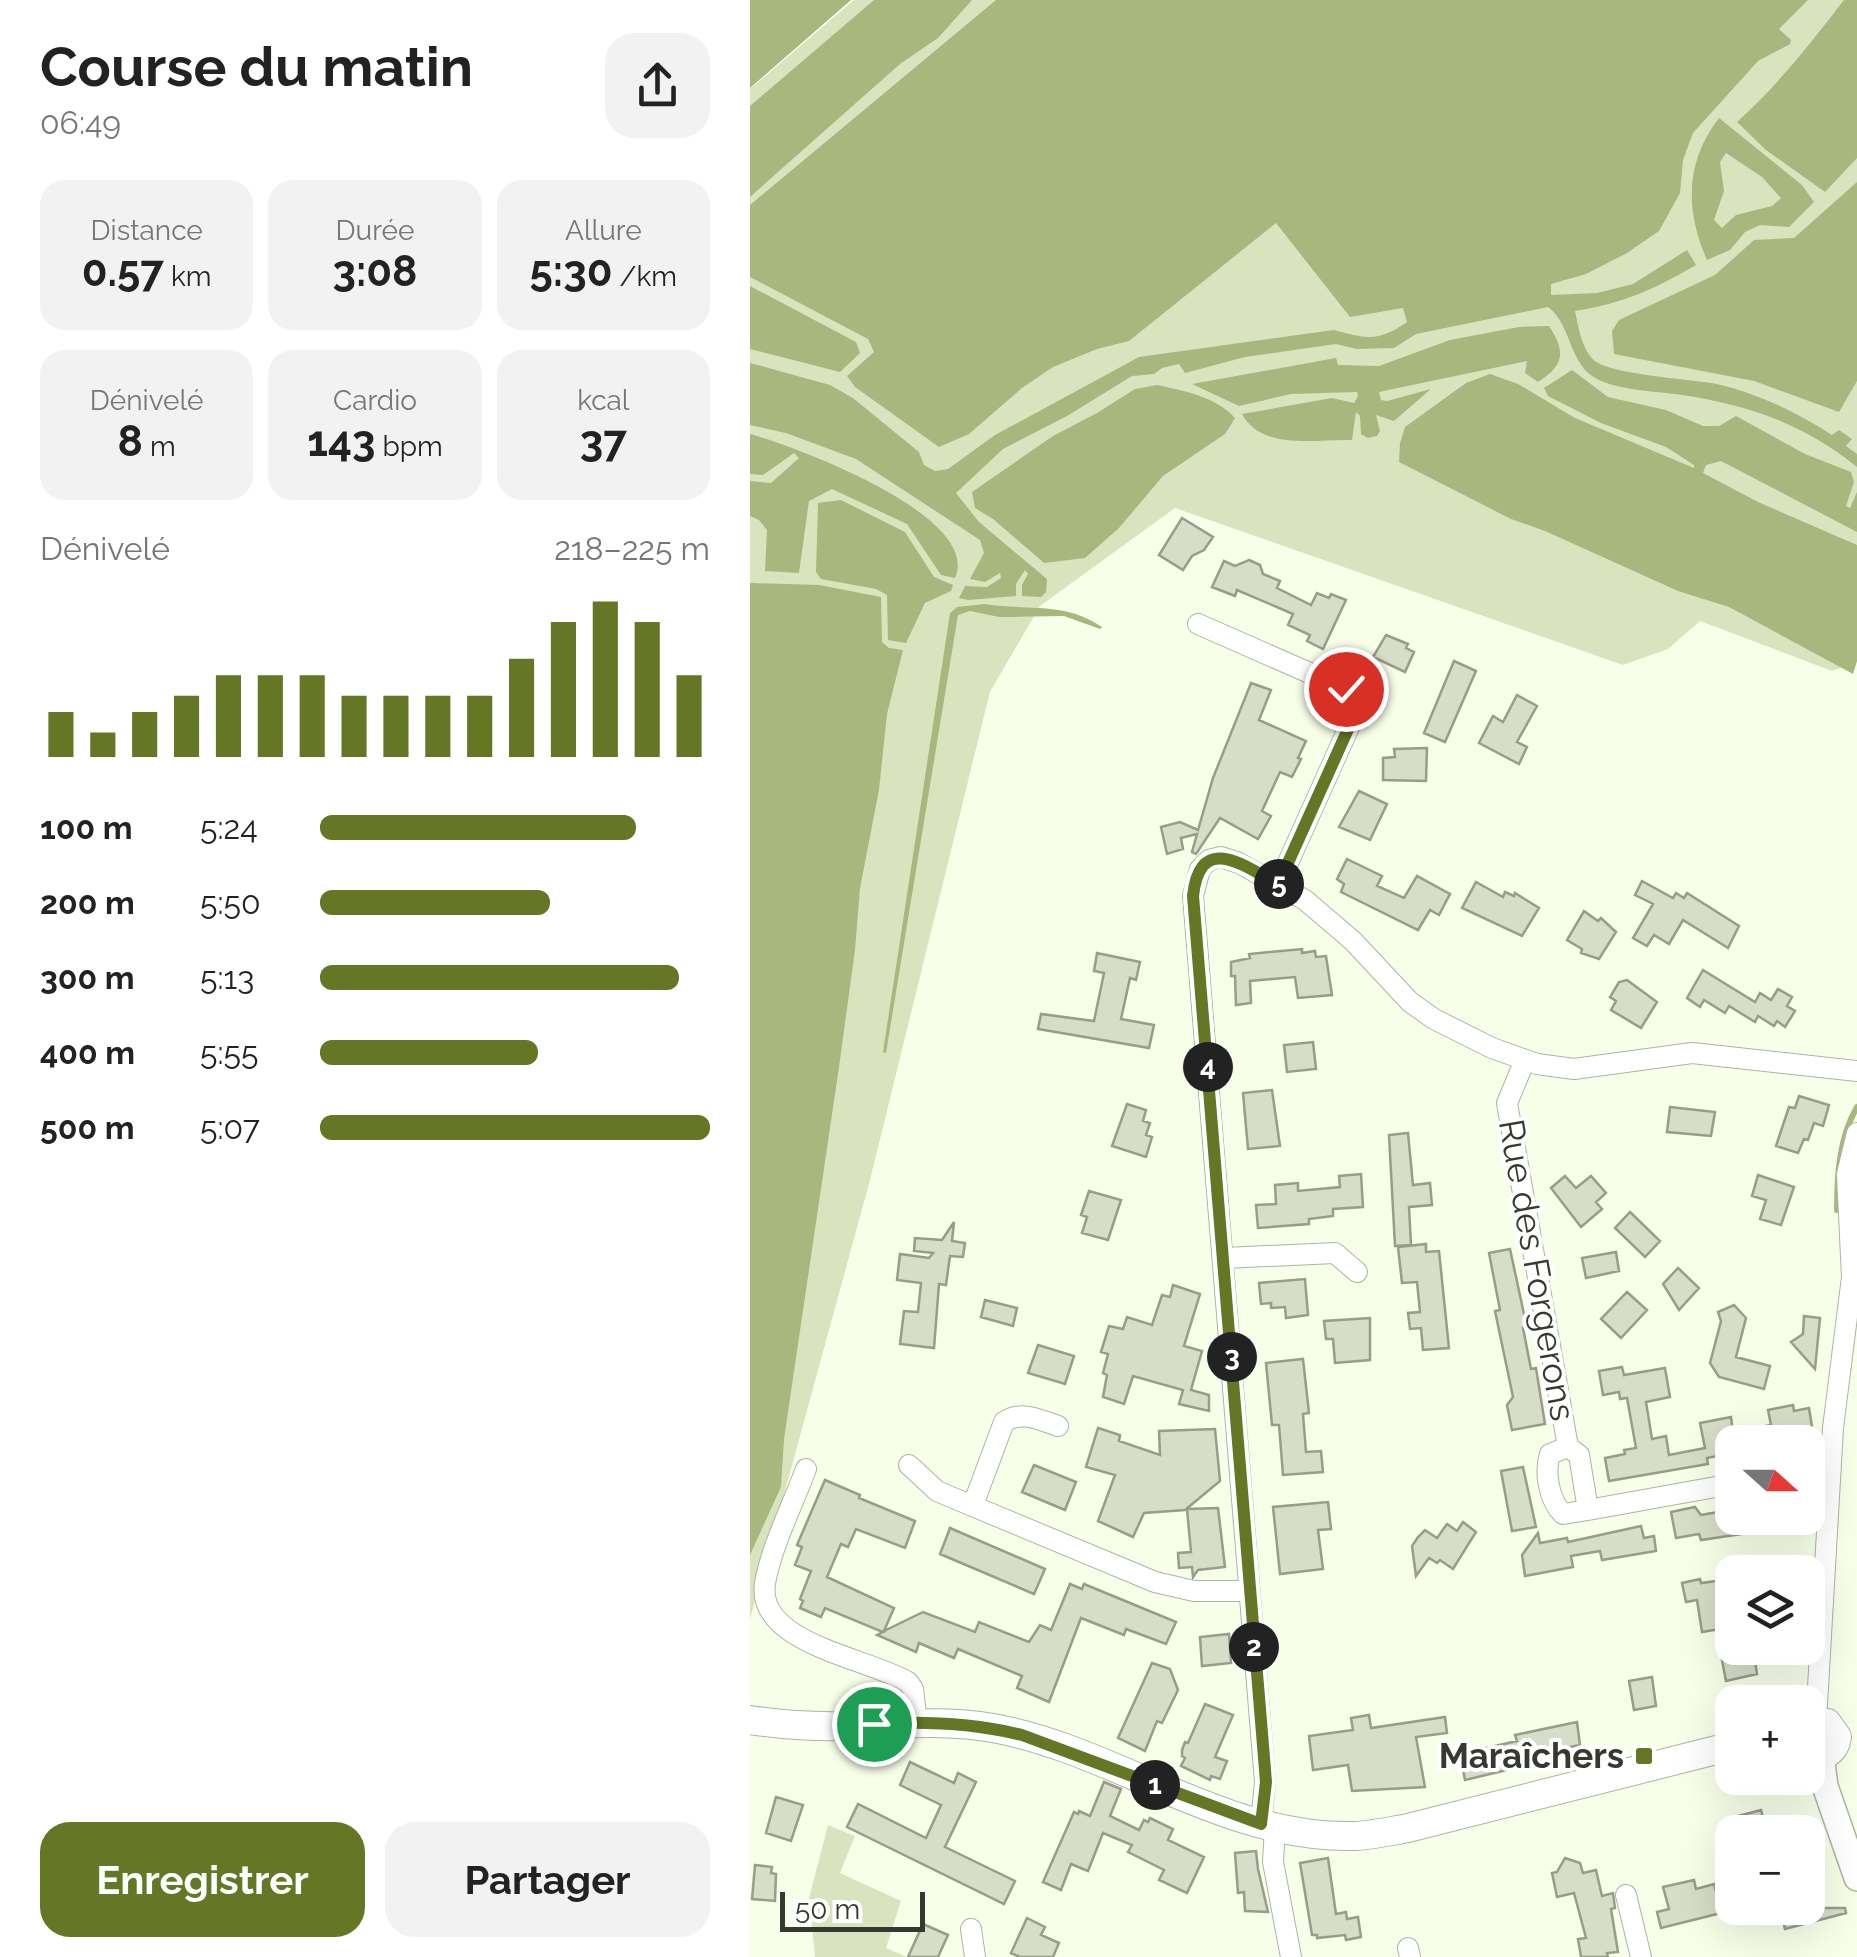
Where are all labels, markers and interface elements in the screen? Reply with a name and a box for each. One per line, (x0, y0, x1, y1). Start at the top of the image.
button: share (605, 33, 710, 138)
text: Course du matin (40, 34, 473, 99)
text: 06:49 (40, 104, 121, 141)
text: Distance (91, 214, 203, 247)
text: Durée (336, 214, 414, 247)
text: Allure (565, 214, 642, 247)
text: 0.57 (82, 247, 164, 296)
text: 3:08 (333, 247, 417, 296)
text: 5:30 (530, 247, 612, 296)
text: km (164, 260, 212, 293)
text: /km (612, 260, 677, 293)
text: Dénivelé (90, 384, 204, 417)
text: Cardio (333, 384, 417, 417)
text: kcal (577, 384, 629, 417)
text: 8 (118, 417, 143, 466)
text: 143 (307, 417, 375, 466)
text: 37 (580, 417, 627, 466)
text: m (143, 430, 176, 463)
text: bpm (375, 430, 443, 463)
text: Dénivelé (40, 530, 170, 567)
text: 218–225 m (554, 530, 710, 567)
pin (1304, 647, 1389, 732)
icon: check (1319, 662, 1374, 717)
text: 100 m (40, 809, 133, 846)
text: 5:24 (200, 809, 258, 846)
pin: 5 (1254, 859, 1304, 909)
text: 5 (1271, 867, 1287, 900)
text: 200 m (40, 884, 135, 921)
text: 5:50 (200, 884, 260, 921)
text: 300 m (40, 959, 135, 996)
text: 5:13 (200, 959, 254, 996)
text: 400 m (40, 1034, 135, 1071)
text: 5:55 (200, 1034, 258, 1071)
pin: 4 (1183, 1042, 1233, 1092)
text: 4 (1200, 1050, 1216, 1083)
text: 500 m (40, 1109, 135, 1146)
text: 5:07 (200, 1109, 260, 1146)
street label: Rue des Forgerons (1491, 1116, 1584, 1424)
pin: 3 (1207, 1332, 1257, 1382)
text: 3 (1224, 1340, 1240, 1373)
north arrow (1715, 1425, 1825, 1535)
map controls (1715, 1425, 1825, 1925)
button: layers (1715, 1555, 1825, 1665)
pin: 2 (1229, 1622, 1279, 1672)
text: 2 (1246, 1630, 1262, 1663)
pin (832, 1682, 917, 1767)
button: + (1715, 1685, 1825, 1795)
icon: arrive (847, 1697, 902, 1752)
place label: Maraîchers (1439, 1735, 1624, 1776)
marker: Maraîchers (1633, 1745, 1655, 1767)
pin: 1 (1130, 1760, 1180, 1810)
text: 1 (1148, 1768, 1162, 1801)
button: − (1715, 1815, 1825, 1925)
button: Enregistrer (40, 1822, 365, 1937)
button: Partager (385, 1822, 710, 1937)
scale bar (780, 1887, 925, 1932)
text: 50 m (795, 1893, 860, 1926)

